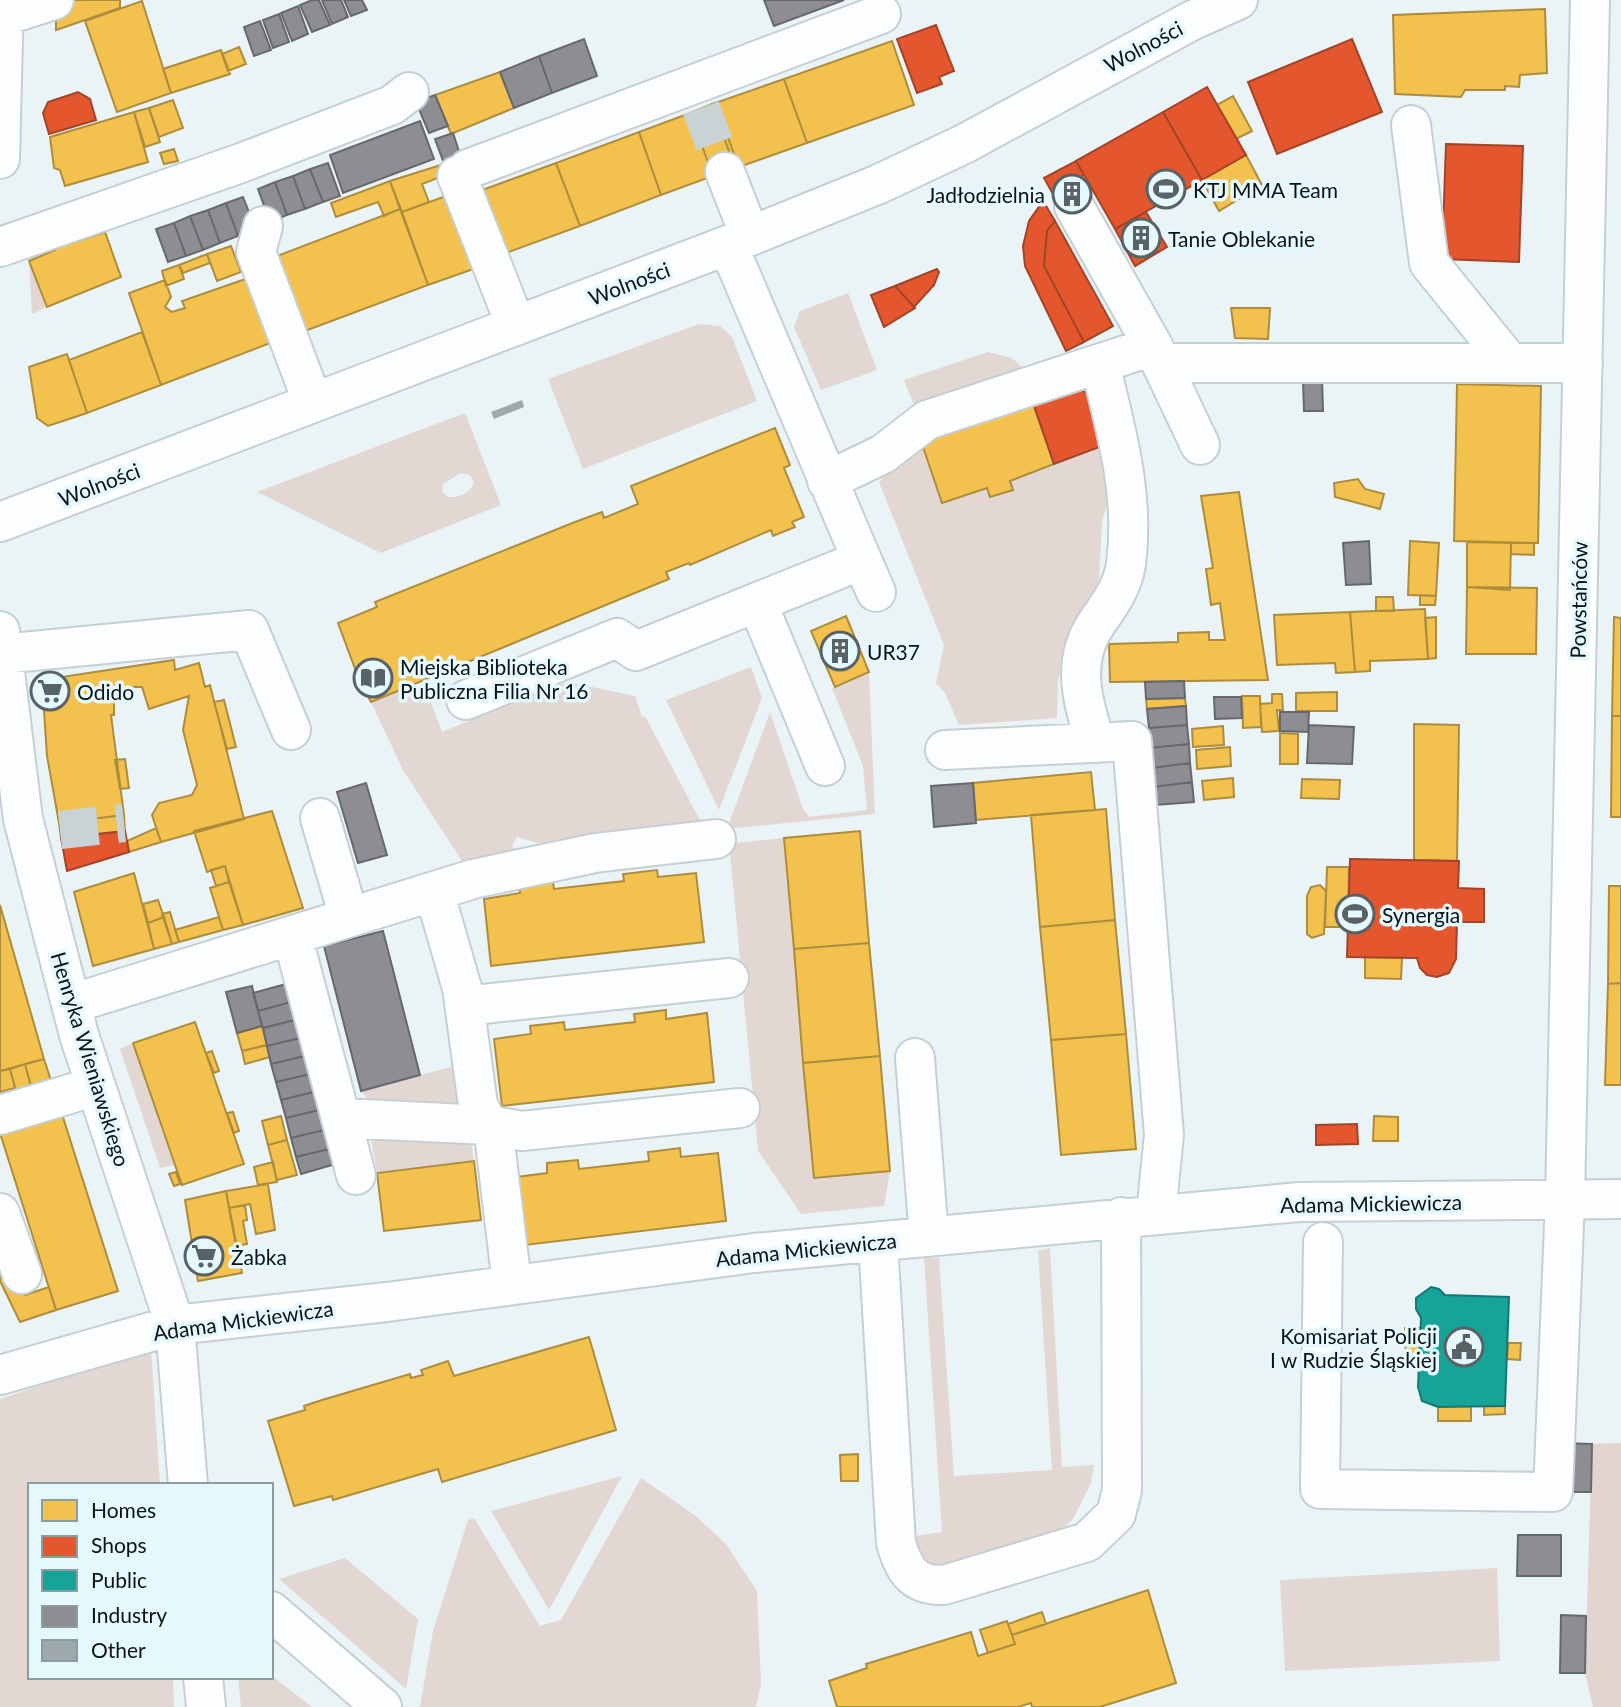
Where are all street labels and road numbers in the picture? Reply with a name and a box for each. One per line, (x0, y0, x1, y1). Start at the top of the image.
street label: Wolności (1100, 15, 1186, 77)
street label: Wolności (585, 256, 673, 310)
street label: Wolności (55, 457, 143, 511)
street label: Powstańców (1564, 541, 1592, 659)
street label: Henryka Wieniawskiego (46, 949, 136, 1169)
street label: Adama Mickiewicza (1280, 1189, 1462, 1217)
street label: Adama Mickiewicza (714, 1227, 898, 1271)
street label: Adama Mickiewicza (151, 1295, 335, 1345)

